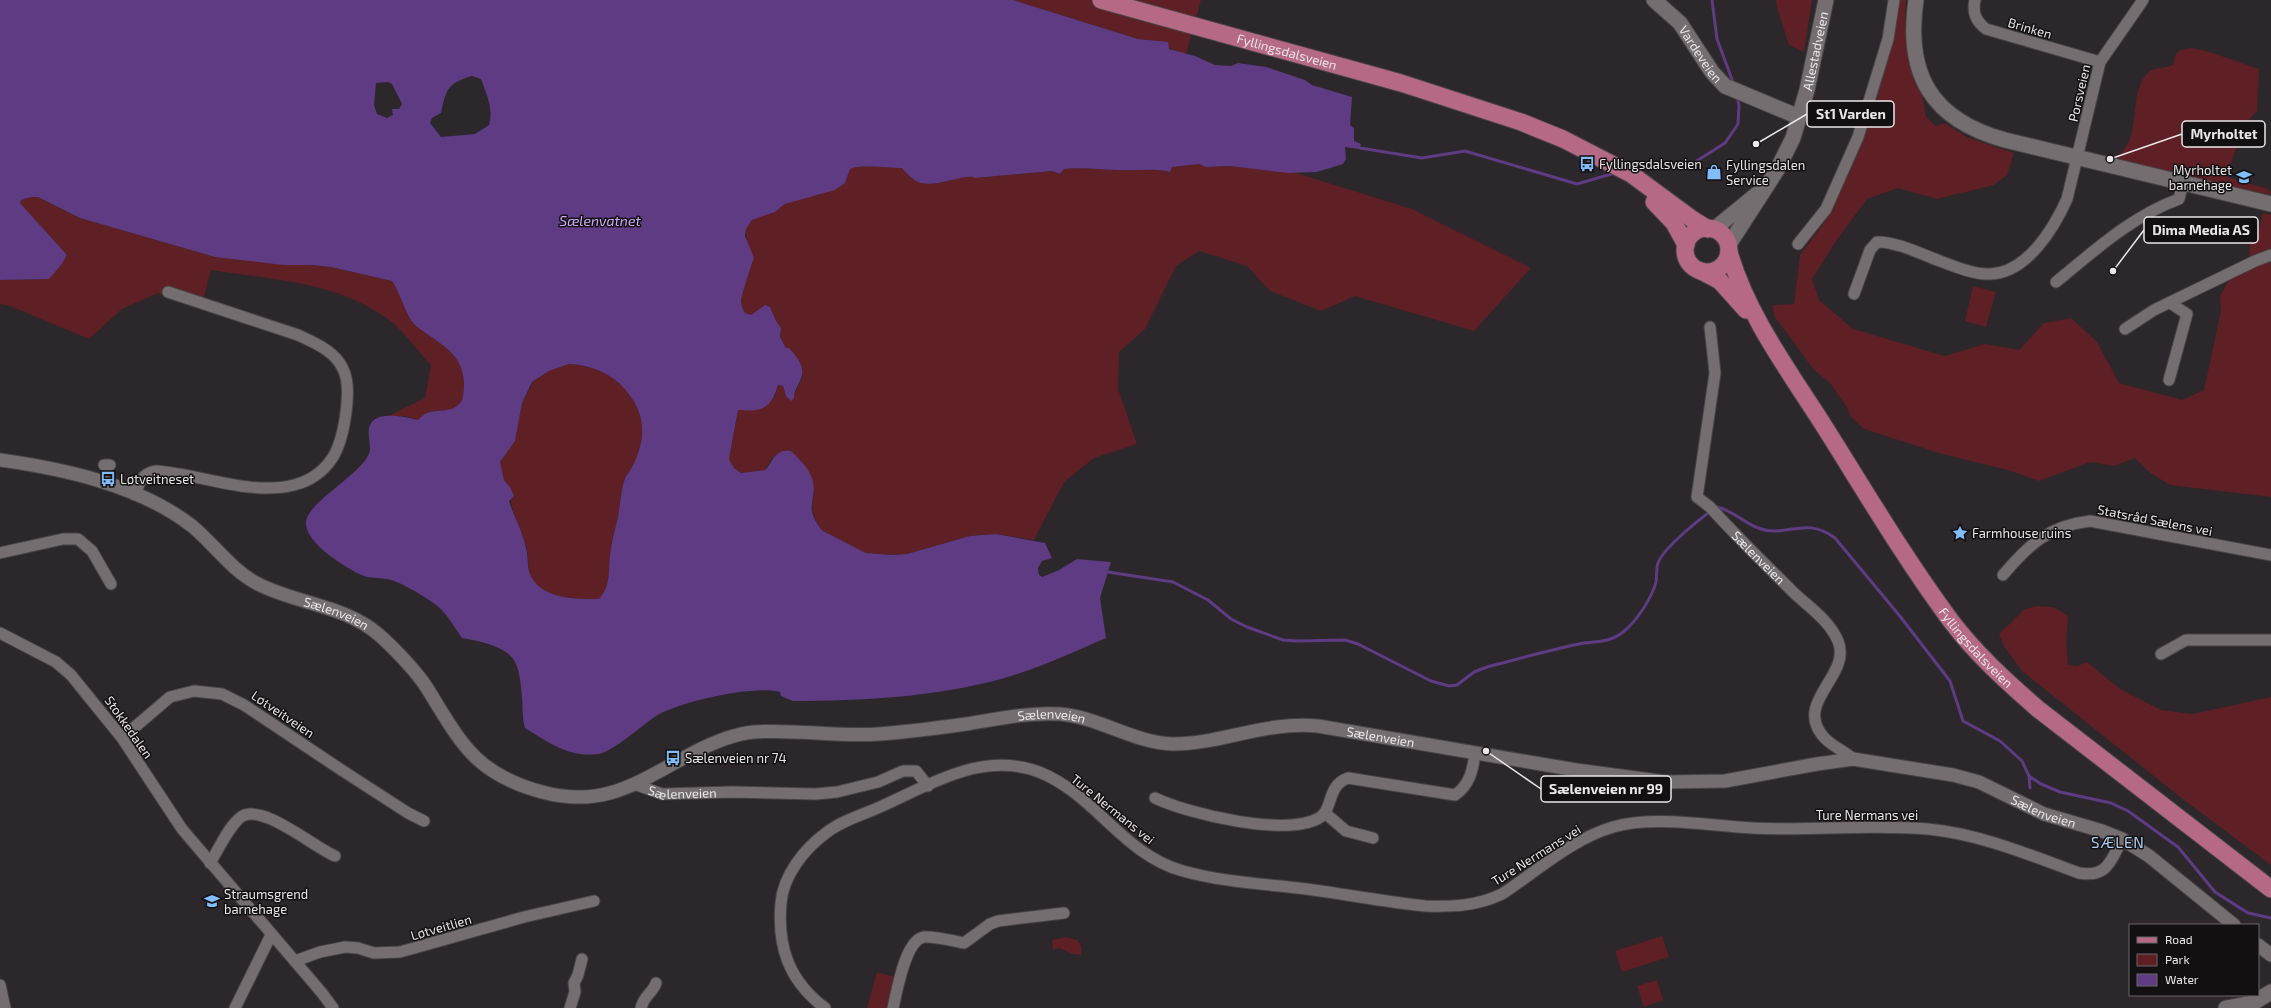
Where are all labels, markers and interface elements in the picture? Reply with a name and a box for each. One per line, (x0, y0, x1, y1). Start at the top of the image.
street label: Allestadveien (1799, 10, 1831, 92)
street label: Brinken (2006, 14, 2054, 42)
street label: Vardeveien (1676, 22, 1726, 86)
street label: Fyllingsdalsveien (1235, 30, 1339, 73)
street label: Porsveien (2065, 63, 2093, 123)
callout: St1 Varden (1807, 101, 1894, 127)
text: St1 Varden (1816, 105, 1886, 122)
callout: Myrholtet (2182, 121, 2265, 147)
text: Myrholtet (2190, 125, 2258, 142)
bus stop icon: Fyllingsdalsveien (1578, 155, 1596, 173)
place label: Fyllingsdalsveien (1599, 156, 1702, 172)
place label: Fyllingsdalen Service (1726, 157, 1805, 188)
place label: Myrholtet barnehage (2169, 162, 2232, 193)
shop icon: Fyllingsdalen Service (1705, 163, 1723, 181)
school or university icon: Myrholtet barnehage (2235, 168, 2253, 186)
water label: Sælenvatnet (559, 212, 641, 229)
callout: Dima Media AS (2144, 217, 2258, 243)
text: Dima Media AS (2152, 221, 2250, 238)
bus stop icon: Løtveitneset (99, 470, 117, 488)
place label: Løtveitneset (120, 471, 194, 487)
street label: Statsråd Sælens vei (2096, 501, 2214, 539)
place icon: Farmhouse ruins (1951, 524, 1969, 542)
place label: Farmhouse ruins (1972, 525, 2071, 541)
street label: Sælenveien (1729, 528, 1788, 587)
street label: Sælenveien (302, 593, 372, 633)
street label: Fyllingsdalsveien (1936, 604, 2016, 691)
street label: Løtveitveien (248, 687, 318, 741)
street label: Stokkedalen (102, 693, 156, 761)
street label: Sælenveien (1017, 706, 1088, 727)
street label: Sælenveien (1346, 723, 1416, 750)
bus stop icon: Sælenveien nr 74 (664, 749, 682, 767)
place label: Sælenveien nr 74 (685, 750, 787, 766)
street label: Ture Nermans vei (1068, 771, 1158, 847)
callout: Sælenveien nr 99 (1541, 776, 1671, 802)
text: Sælenveien nr 99 (1549, 780, 1663, 797)
street label: Sælenveien (646, 782, 717, 803)
street label: Sælenveien (2008, 791, 2078, 831)
street label: Ture Nermans vei (1816, 807, 1918, 823)
street label: Ture Nermans vei (1488, 821, 1584, 889)
district label: SÆLEN (2091, 833, 2145, 851)
place label: Straumsgrend barnehage (224, 886, 308, 917)
school or university icon: Straumsgrend barnehage (203, 892, 221, 910)
street label: Løtveitlien (409, 911, 473, 943)
legend (2129, 924, 2259, 996)
text: Road (2165, 932, 2193, 946)
text: Park (2165, 952, 2190, 966)
text: Water (2165, 972, 2199, 986)

